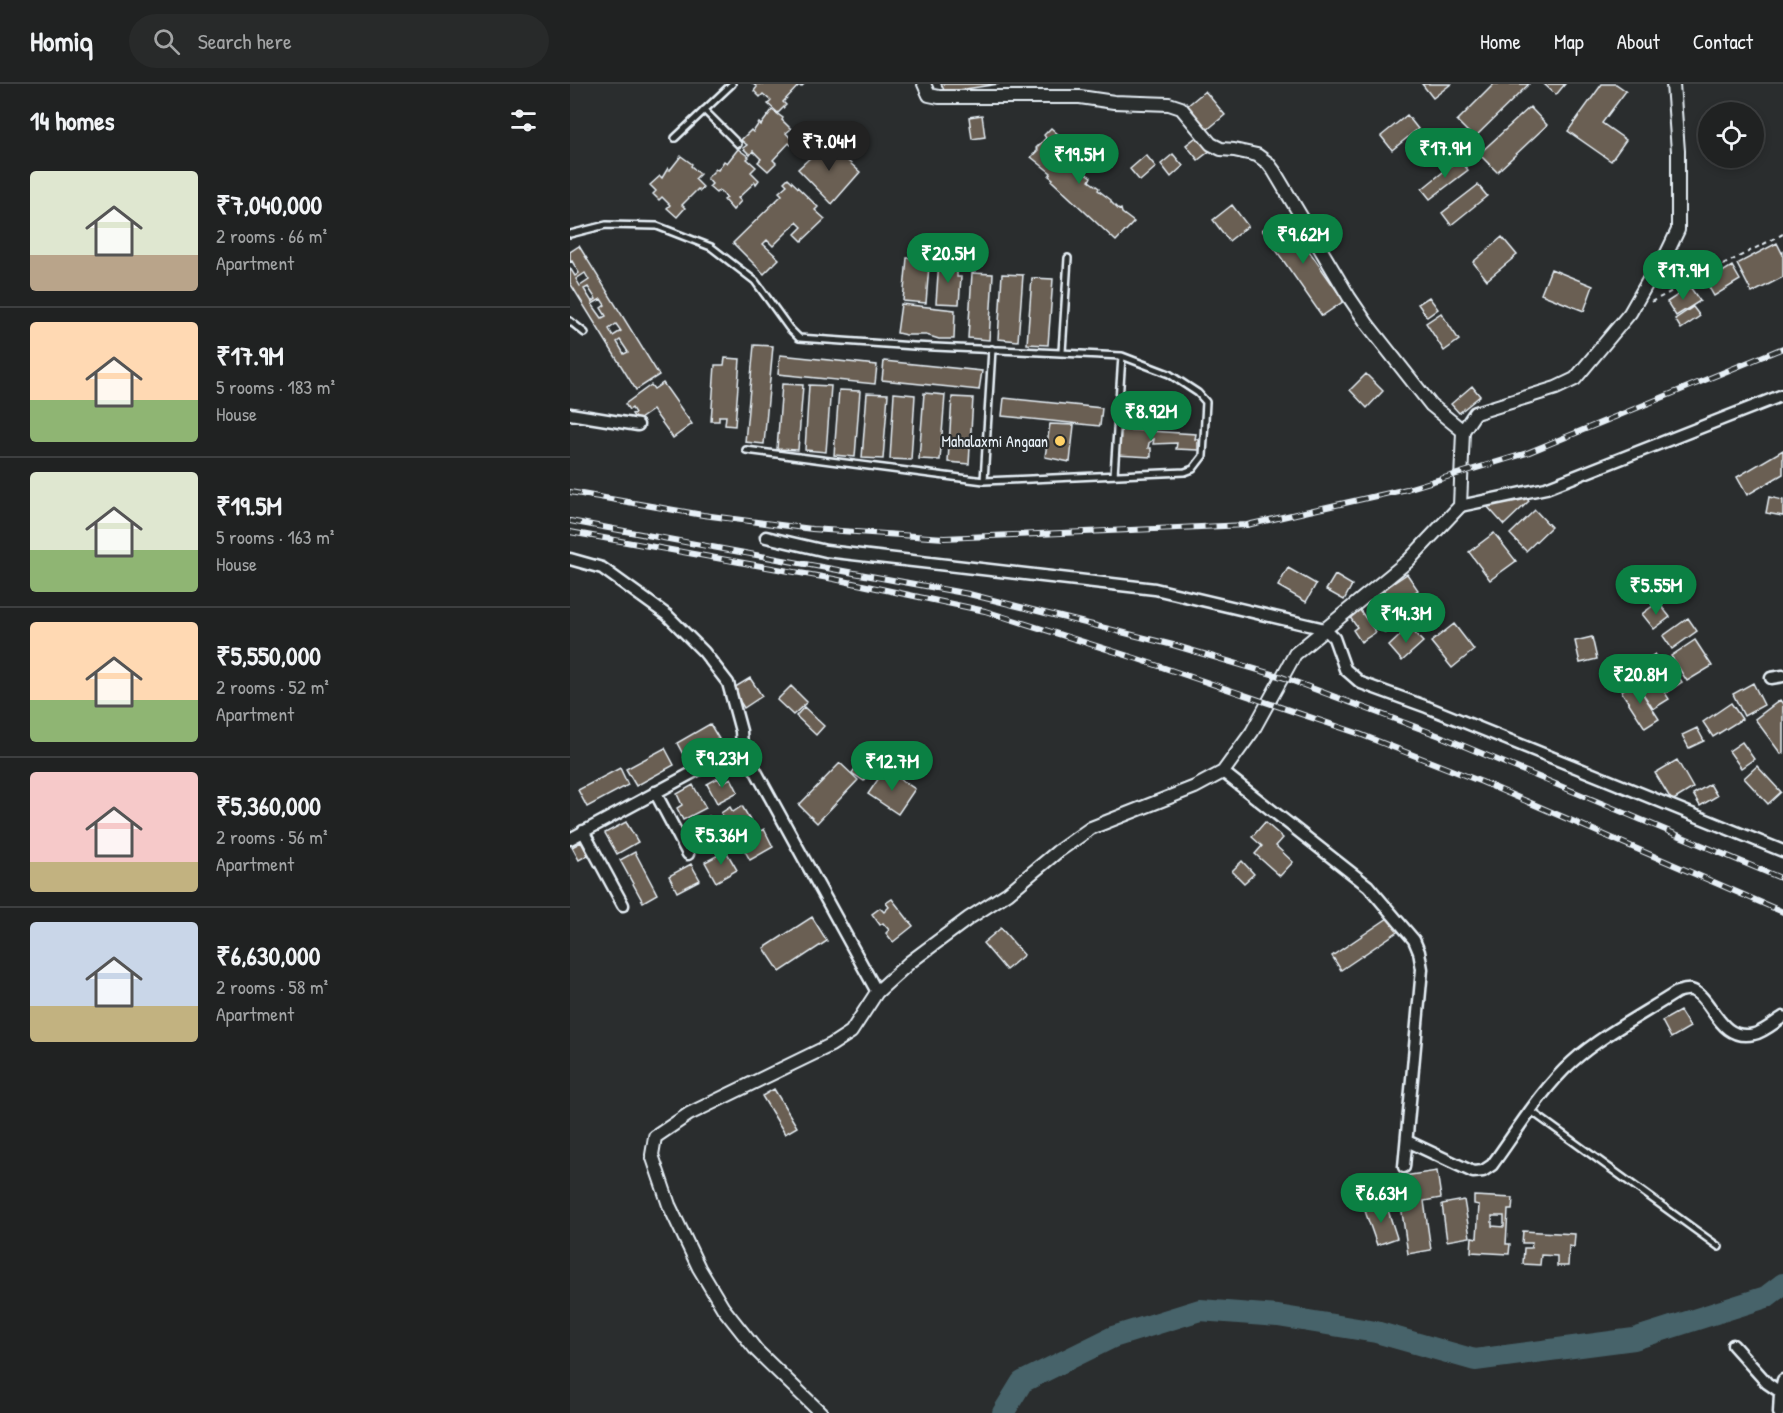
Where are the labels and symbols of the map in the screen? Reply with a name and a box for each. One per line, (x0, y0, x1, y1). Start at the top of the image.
pin: ₹7.04M (780, 121, 878, 172)
pin: ₹17.9M (1396, 128, 1494, 179)
pin: ₹19.5M (1030, 134, 1128, 185)
pin: ₹9.62M (1254, 214, 1352, 265)
pin: ₹20.5M (899, 233, 997, 284)
pin: ₹17.9M (1634, 250, 1732, 301)
pin: ₹8.92M (1102, 391, 1200, 442)
place label: Mahalaxmi Angaan (941, 430, 1048, 452)
marker: Mahalaxmi Angaan (1053, 434, 1067, 448)
pin: ₹5.55M (1607, 565, 1705, 616)
pin: ₹14.3M (1357, 593, 1455, 644)
pin: ₹20.8M (1591, 654, 1689, 705)
pin: ₹9.23M (673, 738, 771, 789)
pin: ₹12.7M (843, 741, 941, 792)
pin: ₹5.36M (672, 815, 770, 866)
pin: ₹6.63M (1332, 1173, 1430, 1224)

